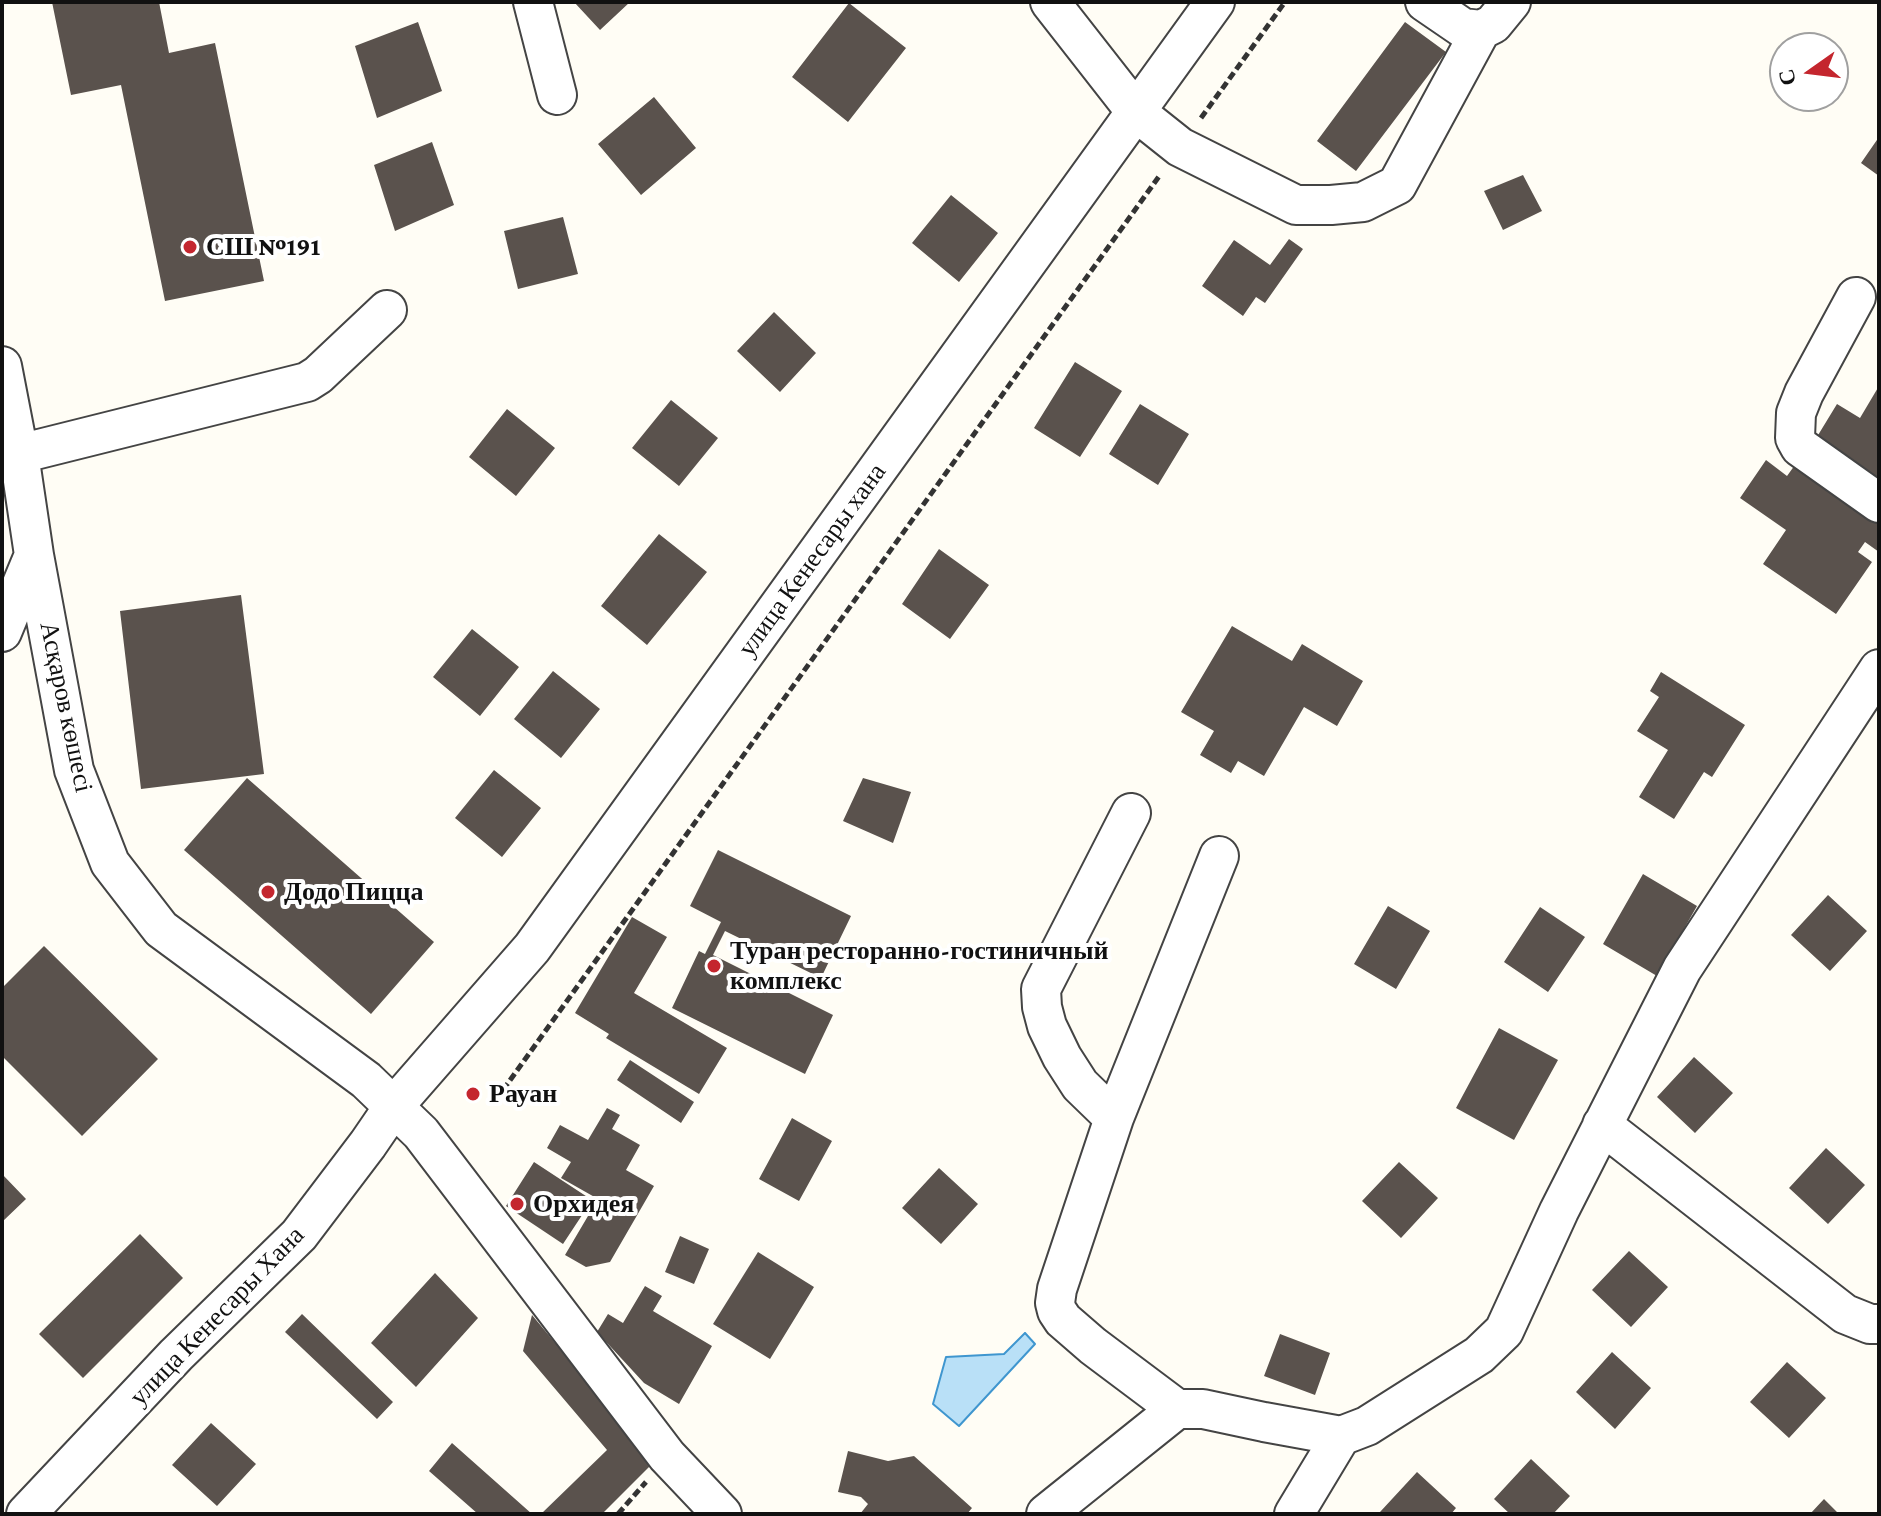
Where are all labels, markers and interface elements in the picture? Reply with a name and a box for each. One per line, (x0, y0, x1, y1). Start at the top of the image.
north arrow (1769, 32, 1849, 112)
text: С (1773, 67, 1801, 88)
place label: СШ №191 (206, 231, 320, 263)
marker: СШ №191 (181, 238, 199, 256)
street label: улица Кенесары хана (731, 457, 893, 663)
street label: Асқаров көшесі (33, 619, 99, 795)
place label: Додо Пицца (284, 876, 423, 908)
marker: Додо Пицца (259, 883, 277, 901)
place label: Туран ресторанно-гостиничный комплекс (730, 935, 1108, 996)
marker: Туран ресторанно-гостиничный комплекс (705, 957, 723, 975)
place label: Рауан (489, 1078, 557, 1110)
marker: Рауан (464, 1085, 482, 1103)
place label: Орхидея (533, 1188, 634, 1220)
marker: Орхидея (508, 1195, 526, 1213)
street label: улица Кенесары Хана (123, 1220, 311, 1412)

